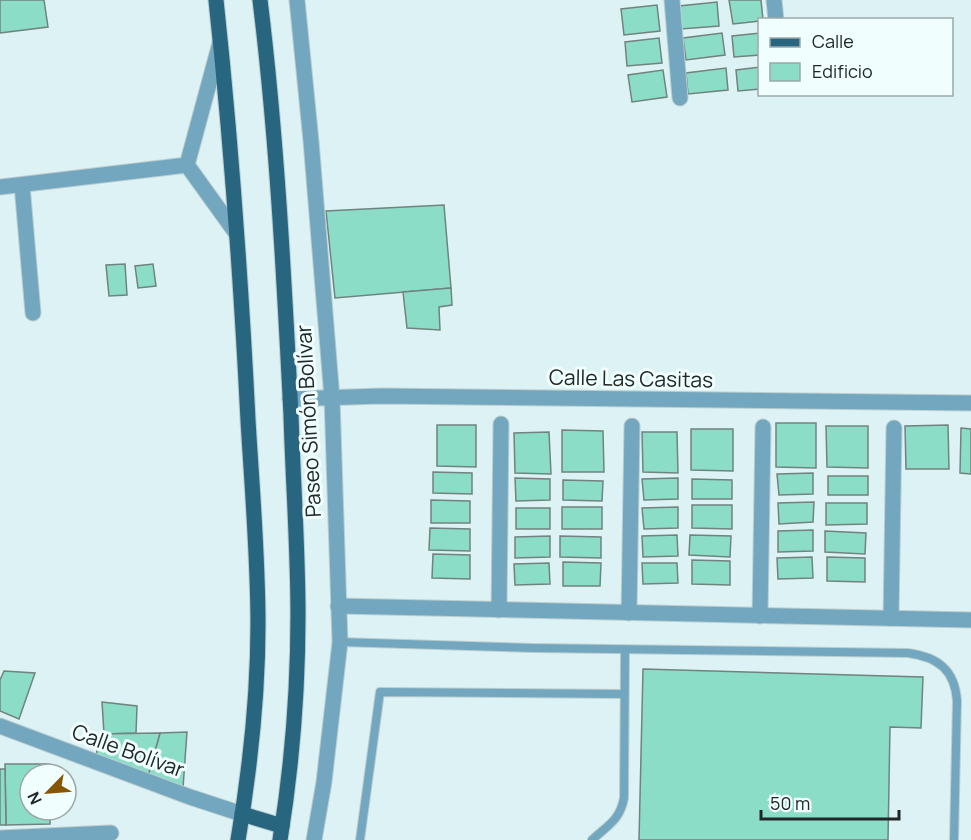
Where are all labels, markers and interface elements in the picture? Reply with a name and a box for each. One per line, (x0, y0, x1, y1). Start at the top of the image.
legend (758, 18, 953, 96)
text: Calle (812, 29, 854, 53)
text: Edificio (812, 59, 873, 83)
street label: Paseo Simón Bolívar (289, 324, 327, 518)
street label: Calle Las Casitas (549, 363, 713, 393)
street label: Calle Bolívar (68, 717, 189, 783)
north arrow (18, 762, 78, 822)
scale bar (761, 783, 899, 821)
text: N (22, 788, 47, 808)
text: 50 m (770, 791, 810, 815)

